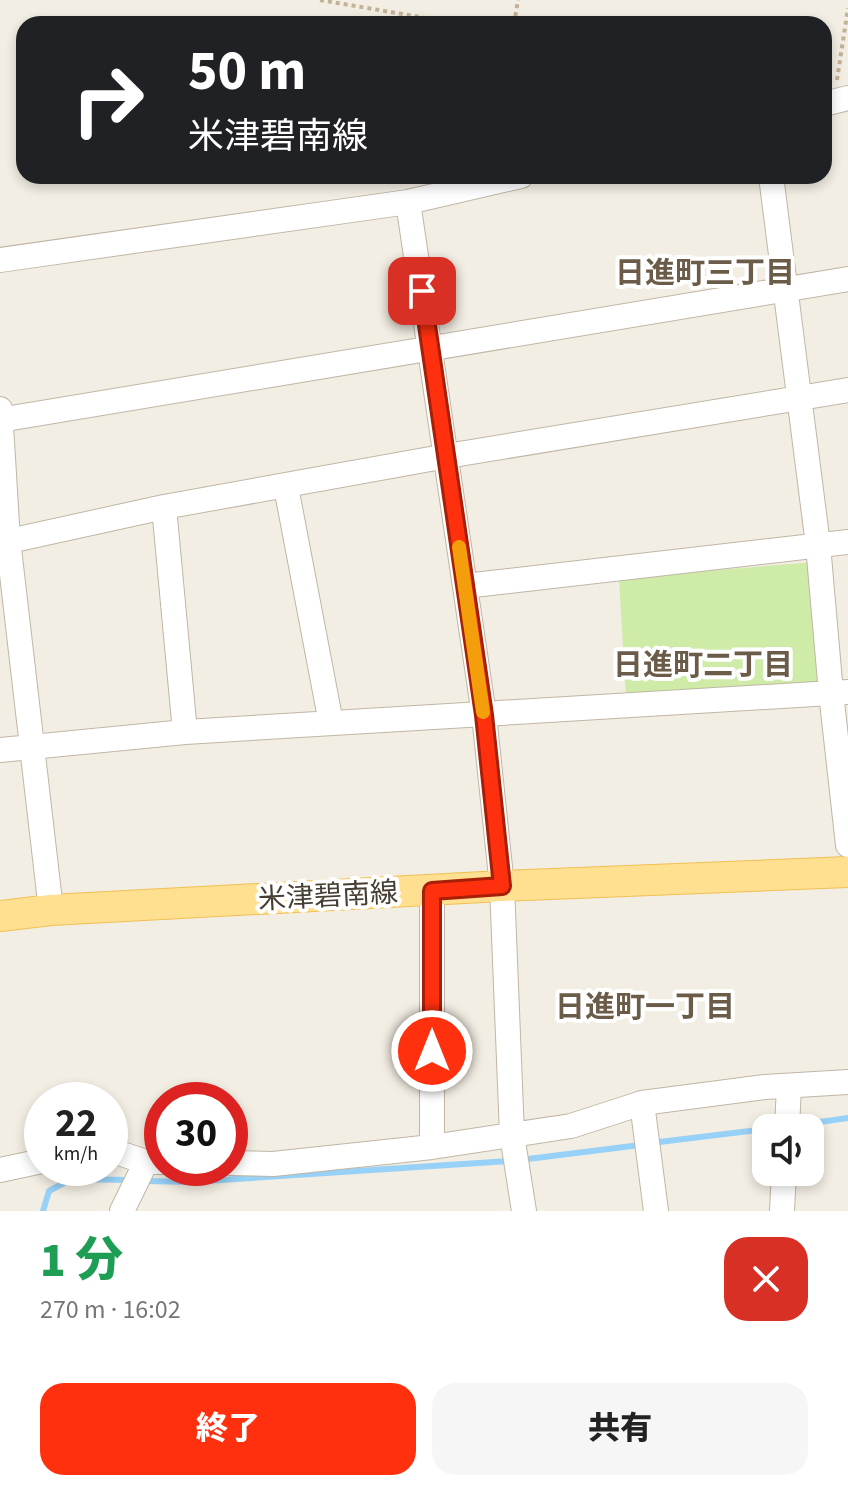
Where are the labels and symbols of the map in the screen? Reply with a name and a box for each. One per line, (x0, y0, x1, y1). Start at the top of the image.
district label: 日進町三丁目 (615, 252, 795, 295)
pin (388, 257, 456, 325)
district label: 日進町二丁目 (613, 644, 793, 687)
street label: 米津碧南線 (257, 872, 399, 920)
district label: 日進町一丁目 (555, 986, 735, 1029)
position arrow (390, 1009, 474, 1093)
speed limit sign: 30 (144, 1082, 248, 1186)

